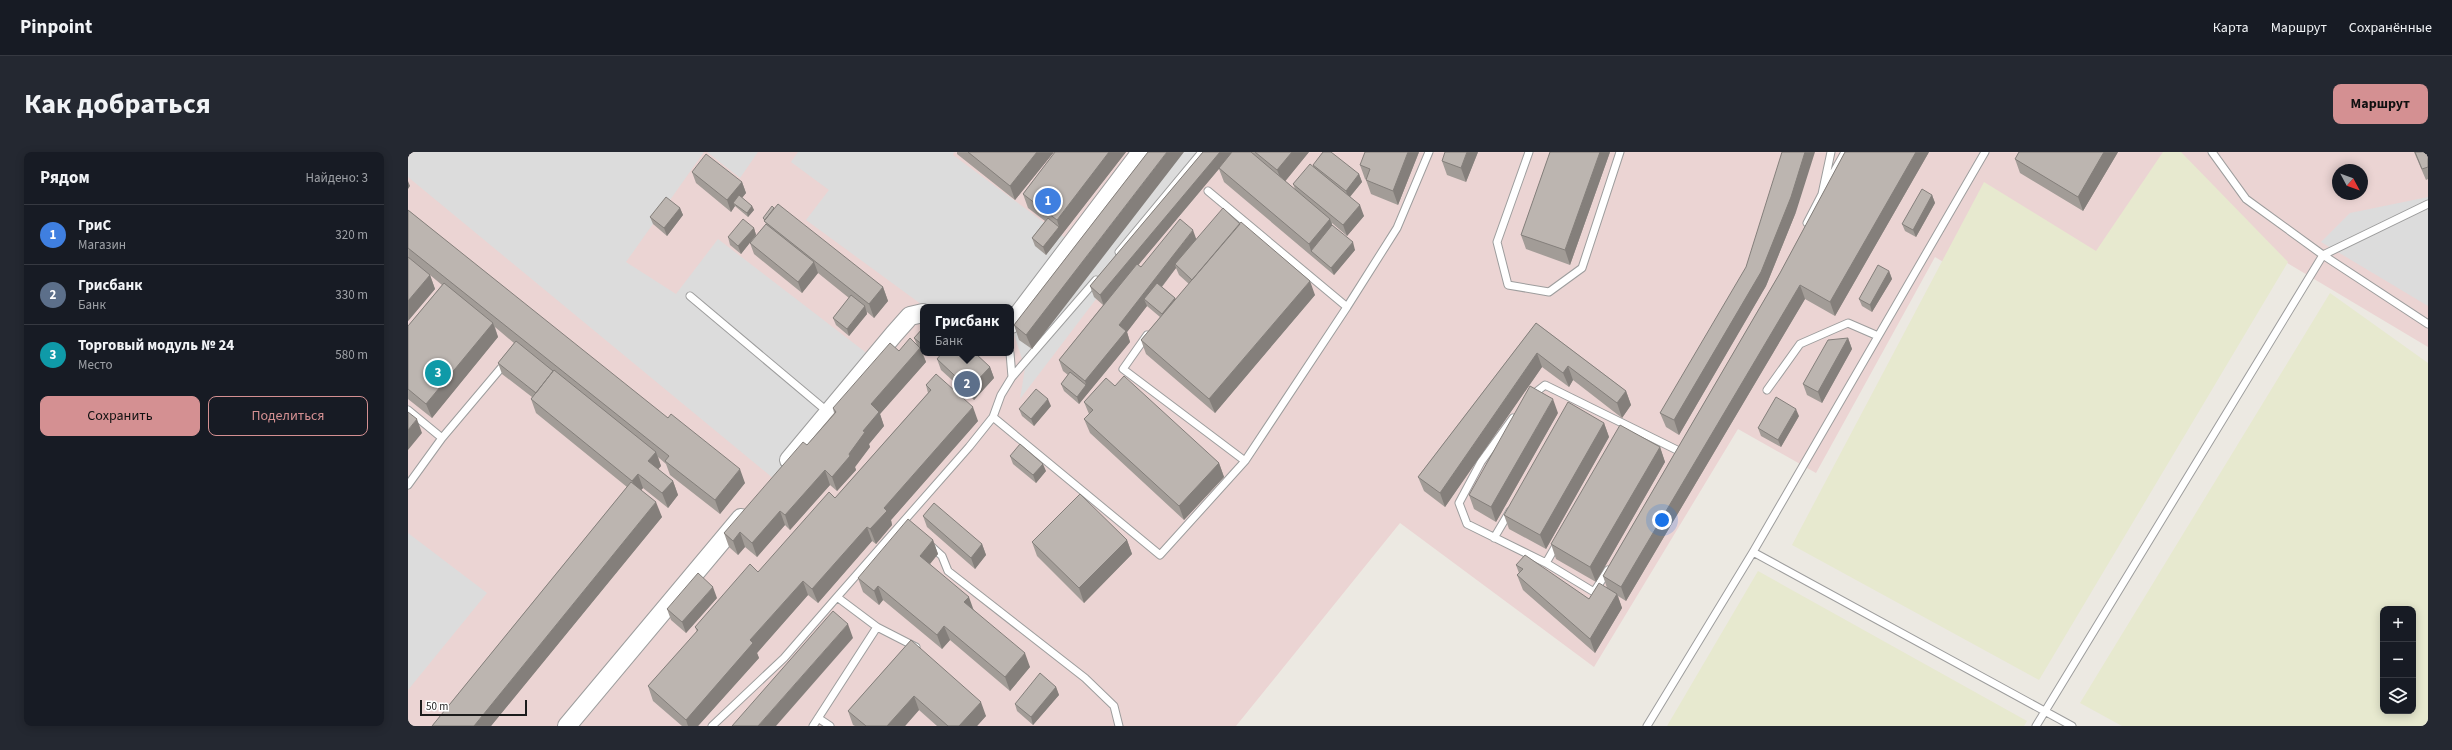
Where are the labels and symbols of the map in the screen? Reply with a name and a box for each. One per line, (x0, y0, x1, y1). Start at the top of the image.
north arrow (2332, 164, 2368, 200)
pin: 1 (1035, 186, 1061, 216)
pin: 3 (425, 358, 451, 388)
pin: 2 (954, 369, 980, 399)
your location (1652, 510, 1672, 530)
scale bar (420, 698, 527, 717)

